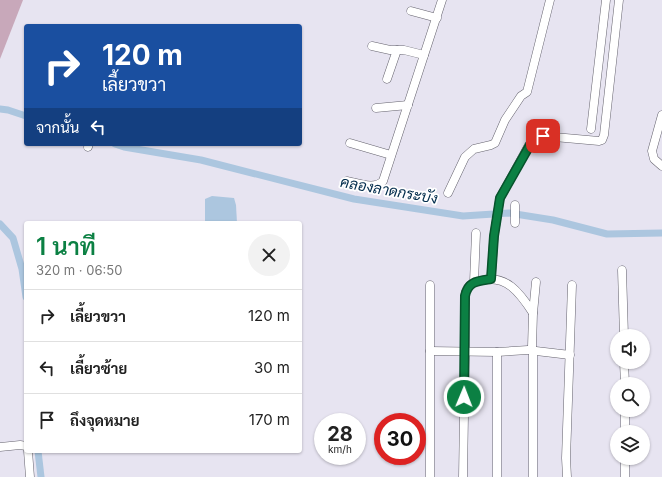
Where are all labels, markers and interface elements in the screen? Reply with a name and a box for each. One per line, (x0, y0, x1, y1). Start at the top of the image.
text: 120 m (102, 38, 183, 72)
icon: right (36, 40, 88, 92)
text: เลี้ยวขวา (102, 74, 166, 95)
icon: left (87, 116, 109, 138)
text: จากนั้น (36, 118, 79, 137)
pin (526, 119, 560, 153)
icon: arrive (532, 125, 554, 147)
water label: คลองลาดกระบัง (339, 172, 439, 208)
text: 1 นาที (36, 232, 96, 261)
button: close (248, 234, 290, 276)
text: 320 m · 06:50 (36, 262, 122, 278)
icon: right (36, 305, 58, 327)
text: 120 m (248, 306, 290, 325)
text: เลี้ยวขวา (70, 307, 126, 326)
map controls (610, 329, 650, 465)
button: sound (610, 329, 650, 369)
icon: left (36, 357, 58, 379)
text: 30 m (254, 358, 290, 377)
text: เลี้ยวซ้าย (70, 359, 127, 378)
position arrow (443, 376, 485, 418)
button: search (610, 377, 650, 417)
icon: arrive (36, 409, 58, 431)
text: 170 m (249, 410, 290, 429)
text: ถึงจุดหมาย (70, 411, 140, 430)
speed limit sign: 30 (374, 413, 426, 465)
text: 28 (327, 422, 353, 446)
button: layers (610, 425, 650, 465)
text: km/h (328, 443, 352, 455)

